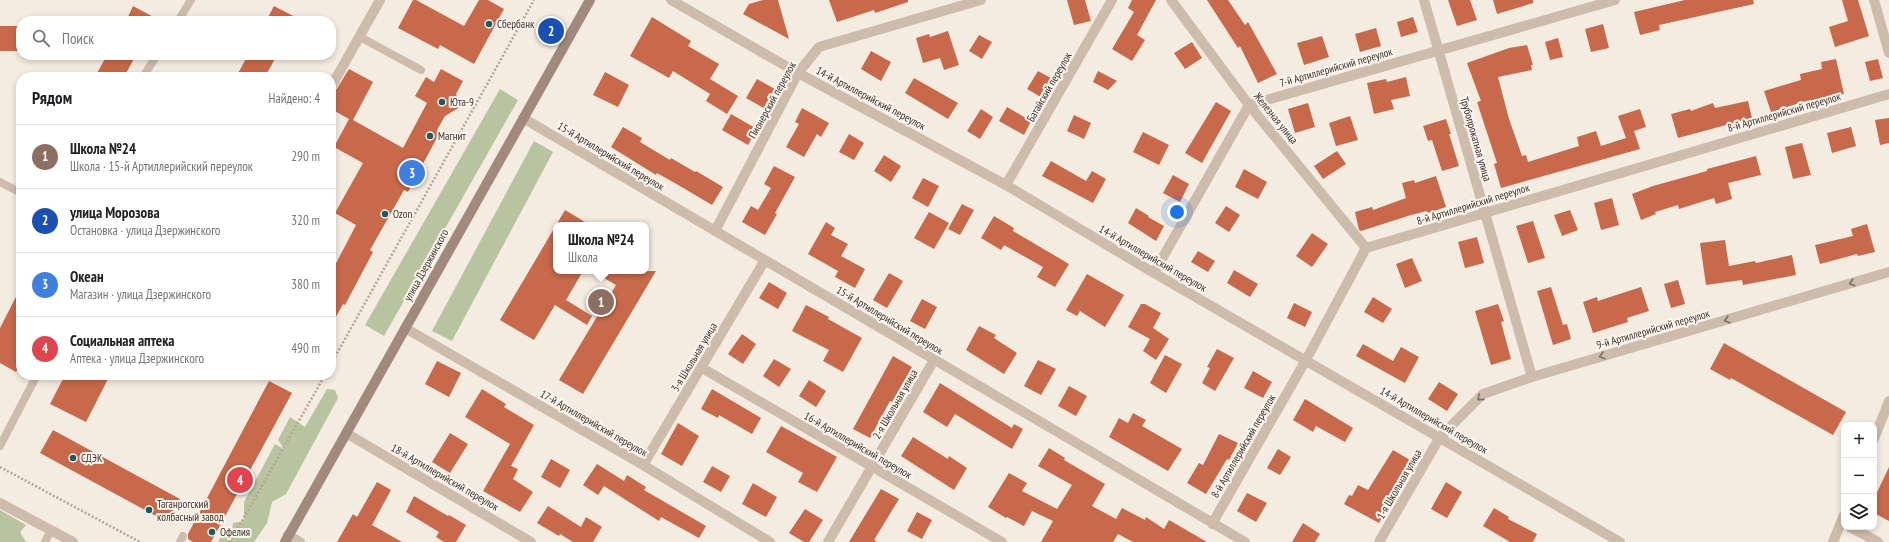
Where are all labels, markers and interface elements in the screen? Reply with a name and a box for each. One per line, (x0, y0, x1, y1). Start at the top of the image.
search box (16, 16, 336, 60)
pin: 2 (538, 16, 564, 46)
place label: Сбербанк (497, 17, 535, 31)
marker: Сбербанк (484, 19, 494, 29)
icon: search (30, 27, 52, 49)
text: Поиск (62, 29, 94, 48)
street label: 7-й Артиллерийский переулок (1278, 44, 1395, 90)
street label: Батайский переулок (1023, 49, 1075, 124)
street label: Пионерский переулок (745, 59, 799, 141)
street label: 14-й Артиллерийский переулок (814, 63, 929, 133)
text: Рядом (32, 87, 72, 109)
street label: Железная улица (1250, 89, 1301, 147)
street label: 8-й Артиллерийский переулок (1726, 89, 1843, 135)
text: Найдено: 4 (269, 90, 320, 107)
place label: Юта-9 (450, 95, 474, 109)
street label: Трубопрокатная улица (1457, 95, 1495, 183)
marker: Юта-9 (437, 97, 447, 107)
street label: 15-й Артиллерийский переулок (555, 119, 668, 194)
place label: Магнит (438, 129, 466, 143)
marker: Магнит (425, 131, 435, 141)
text: Школа №24 (70, 139, 136, 158)
text: 1 (42, 148, 48, 165)
text: 290 m (291, 148, 320, 165)
text: Школа · 15-й Артиллерийский переулок (70, 158, 253, 175)
pin: 3 (399, 158, 425, 188)
street label: 8-й Артиллерийский переулок (1415, 180, 1532, 228)
your location (1167, 202, 1187, 222)
text: улица Морозова (70, 203, 160, 222)
place label: Ozon (393, 207, 412, 221)
marker: Ozon (380, 209, 390, 219)
text: 2 (42, 212, 48, 229)
text: 320 m (291, 212, 320, 229)
street label: 14-й Артиллерийский переулок (1097, 221, 1210, 295)
text: Остановка · улица Дзержинского (70, 222, 221, 239)
popup (553, 222, 649, 274)
street label: улица Дзержинского (400, 226, 452, 303)
text: Школа №24 (568, 230, 634, 249)
text: Школа (568, 249, 598, 266)
text: Океан (70, 267, 104, 286)
text: 3 (42, 276, 48, 293)
text: 380 m (291, 276, 320, 293)
one-way arrow (1848, 278, 1855, 287)
street label: 15-й Артиллерийский переулок (834, 283, 947, 358)
text: Магазин · улица Дзержинского (70, 286, 211, 303)
pin: 1 (588, 287, 614, 317)
street label: 9-й Артиллерийский переулок (1595, 306, 1712, 352)
one-way arrow (1724, 315, 1731, 324)
street label: 3-я Школьная улица (668, 320, 720, 394)
text: Социальная аптека (70, 331, 175, 350)
text: 4 (42, 340, 48, 357)
text: 490 m (291, 340, 320, 357)
text: Аптека · улица Дзержинского (70, 350, 204, 367)
one-way arrow (1599, 352, 1605, 360)
street label: 2-я Школьная улица (869, 367, 921, 441)
street label: 14-й Артиллерийский переулок (1378, 383, 1491, 457)
street label: 17-й Артиллерийский переулок (538, 387, 651, 460)
street label: 8-й Артиллерийский переулок (1208, 391, 1279, 500)
one-way arrow (1477, 394, 1484, 401)
street label: 16-й Артиллерийский переулок (802, 408, 915, 482)
map controls (1841, 422, 1877, 530)
button: + (1841, 422, 1877, 458)
street label: 18-й Артиллерийский переулок (389, 440, 502, 514)
street label: 1-я Школьная улица (1373, 447, 1425, 521)
place label: СДЭК (81, 451, 103, 465)
marker: СДЭК (68, 453, 78, 463)
button: − (1841, 458, 1877, 494)
pin: 4 (227, 465, 253, 495)
button: layers (1841, 494, 1877, 530)
place label: Таганрогский колбасный завод (157, 497, 224, 524)
marker: Таганрогский колбасный завод (144, 505, 154, 515)
place label: Офелия (220, 525, 250, 539)
marker: Офелия (207, 527, 217, 537)

